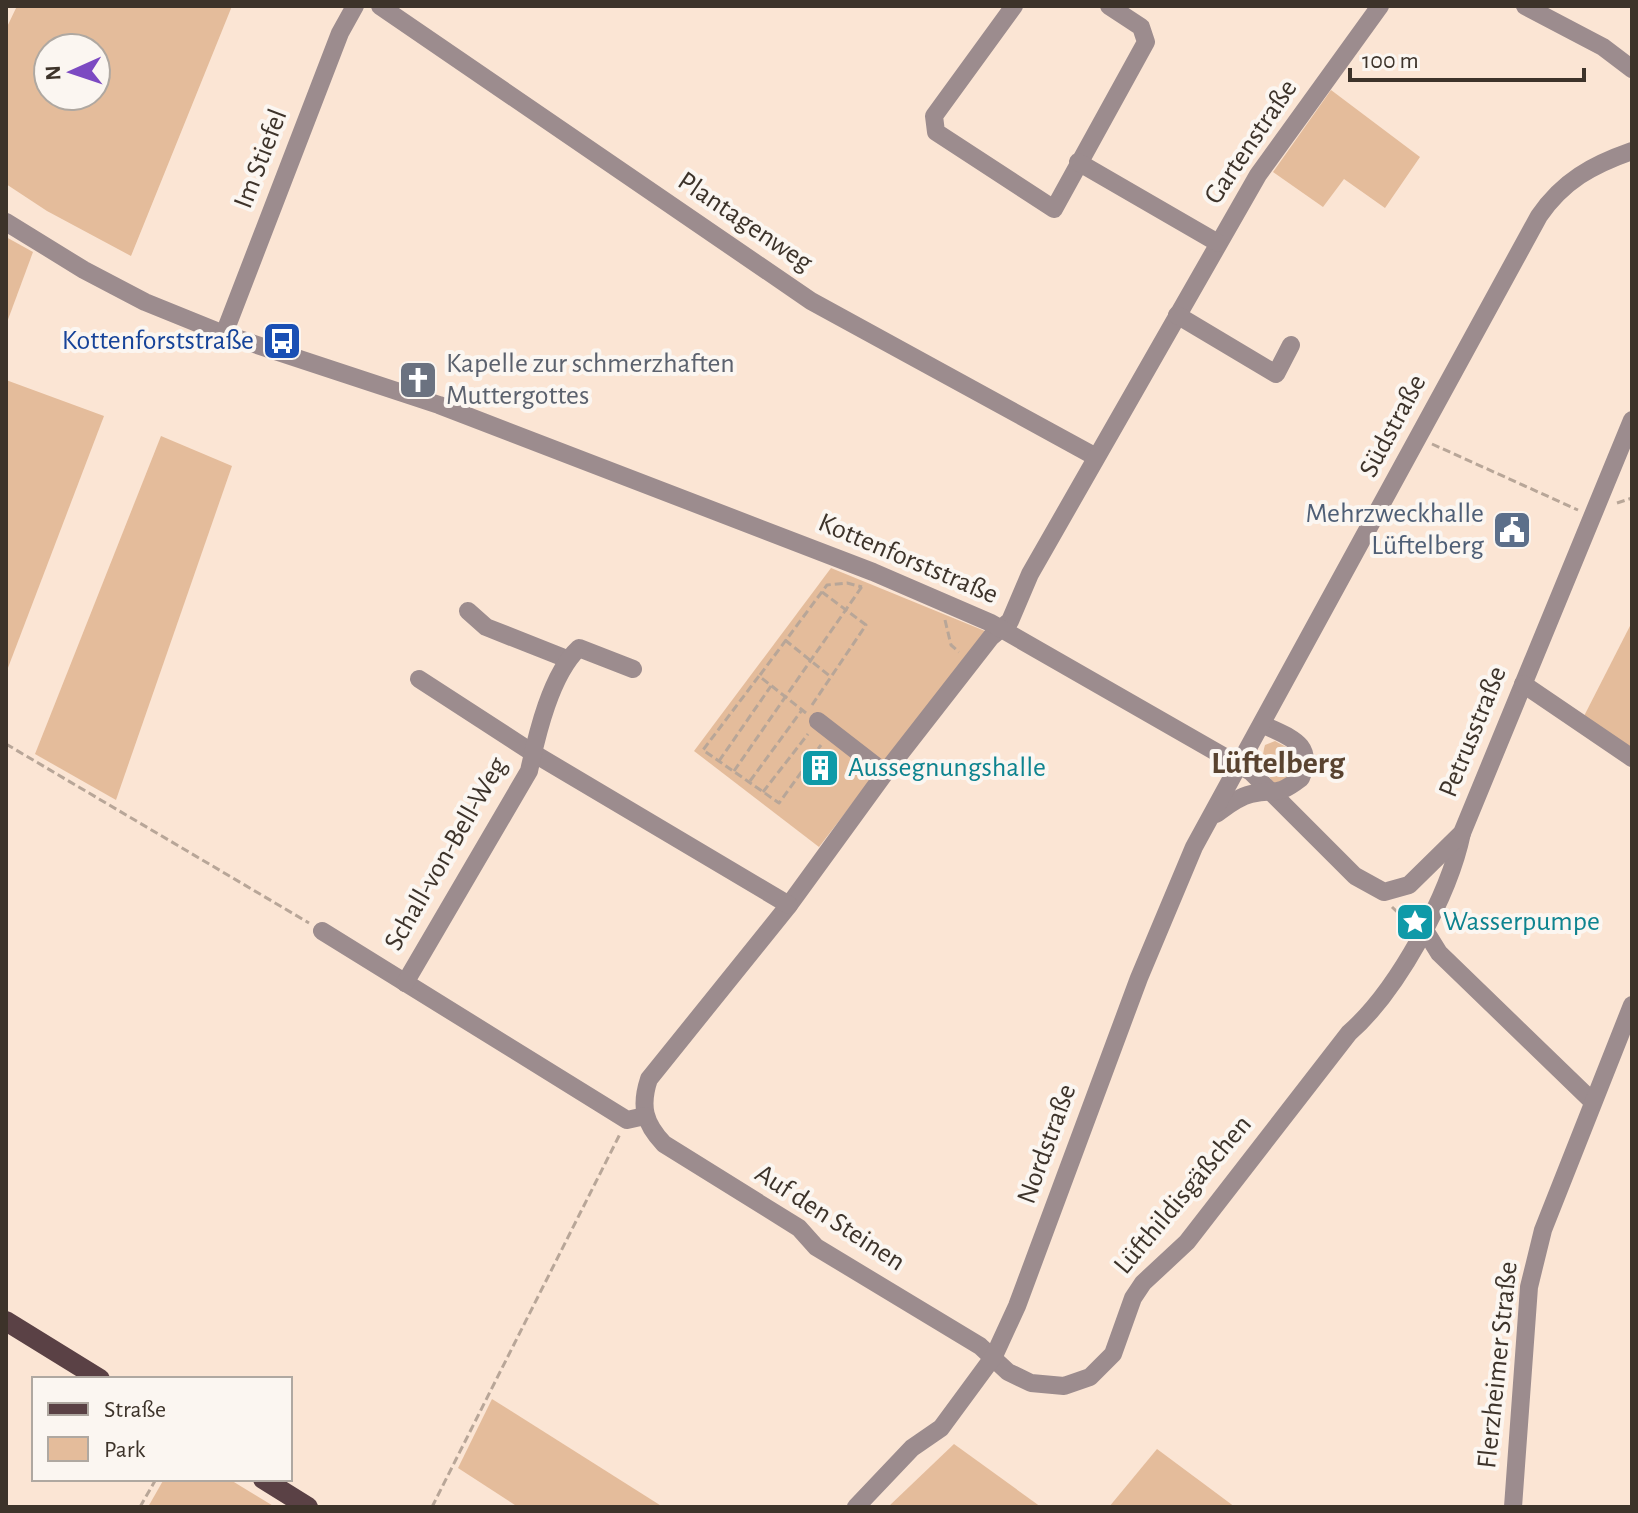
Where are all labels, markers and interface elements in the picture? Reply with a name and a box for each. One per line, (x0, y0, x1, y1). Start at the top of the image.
north arrow (32, 32, 112, 112)
scale bar (1350, 32, 1584, 82)
text: 100 m (1362, 49, 1419, 73)
text: N (42, 65, 64, 81)
street label: Gartenstraße (1199, 75, 1303, 209)
street label: Im Stiefel (229, 105, 293, 213)
street label: Plantagenweg (673, 167, 818, 277)
bus stop icon: Kottenforststraße (261, 320, 303, 362)
place label: Kottenforststraße (62, 327, 254, 355)
place label: Kapelle zur schmerzhaften Muttergottes (446, 350, 735, 410)
church icon: Kapelle zur schmerzhaften Muttergottes (397, 359, 439, 401)
street label: Südstraße (1354, 370, 1432, 482)
place label: Mehrzweckhalle Lüftelberg (1306, 500, 1484, 560)
street label: Kottenforststraße (814, 509, 1002, 609)
public building icon: Mehrzweckhalle Lüftelberg (1491, 509, 1533, 551)
street label: Petrusstraße (1434, 663, 1512, 801)
building icon: Aussegnungshalle (799, 747, 841, 789)
district label: Lüftelberg (1211, 747, 1346, 779)
street label: Schall-von-Bell-Weg (379, 753, 513, 955)
place label: Aussegnungshalle (848, 754, 1046, 782)
place icon: Wasserpumpe (1394, 901, 1436, 943)
place label: Wasserpumpe (1443, 908, 1600, 936)
street label: Nordstraße (1012, 1080, 1082, 1208)
street label: Lüfthildisgäßchen (1109, 1110, 1257, 1280)
street label: Auf den Steinen (750, 1159, 910, 1277)
street label: Flerzheimer Straße (1473, 1260, 1523, 1470)
legend (32, 1377, 292, 1481)
text: Straße (104, 1398, 166, 1422)
text: Park (104, 1438, 145, 1462)

